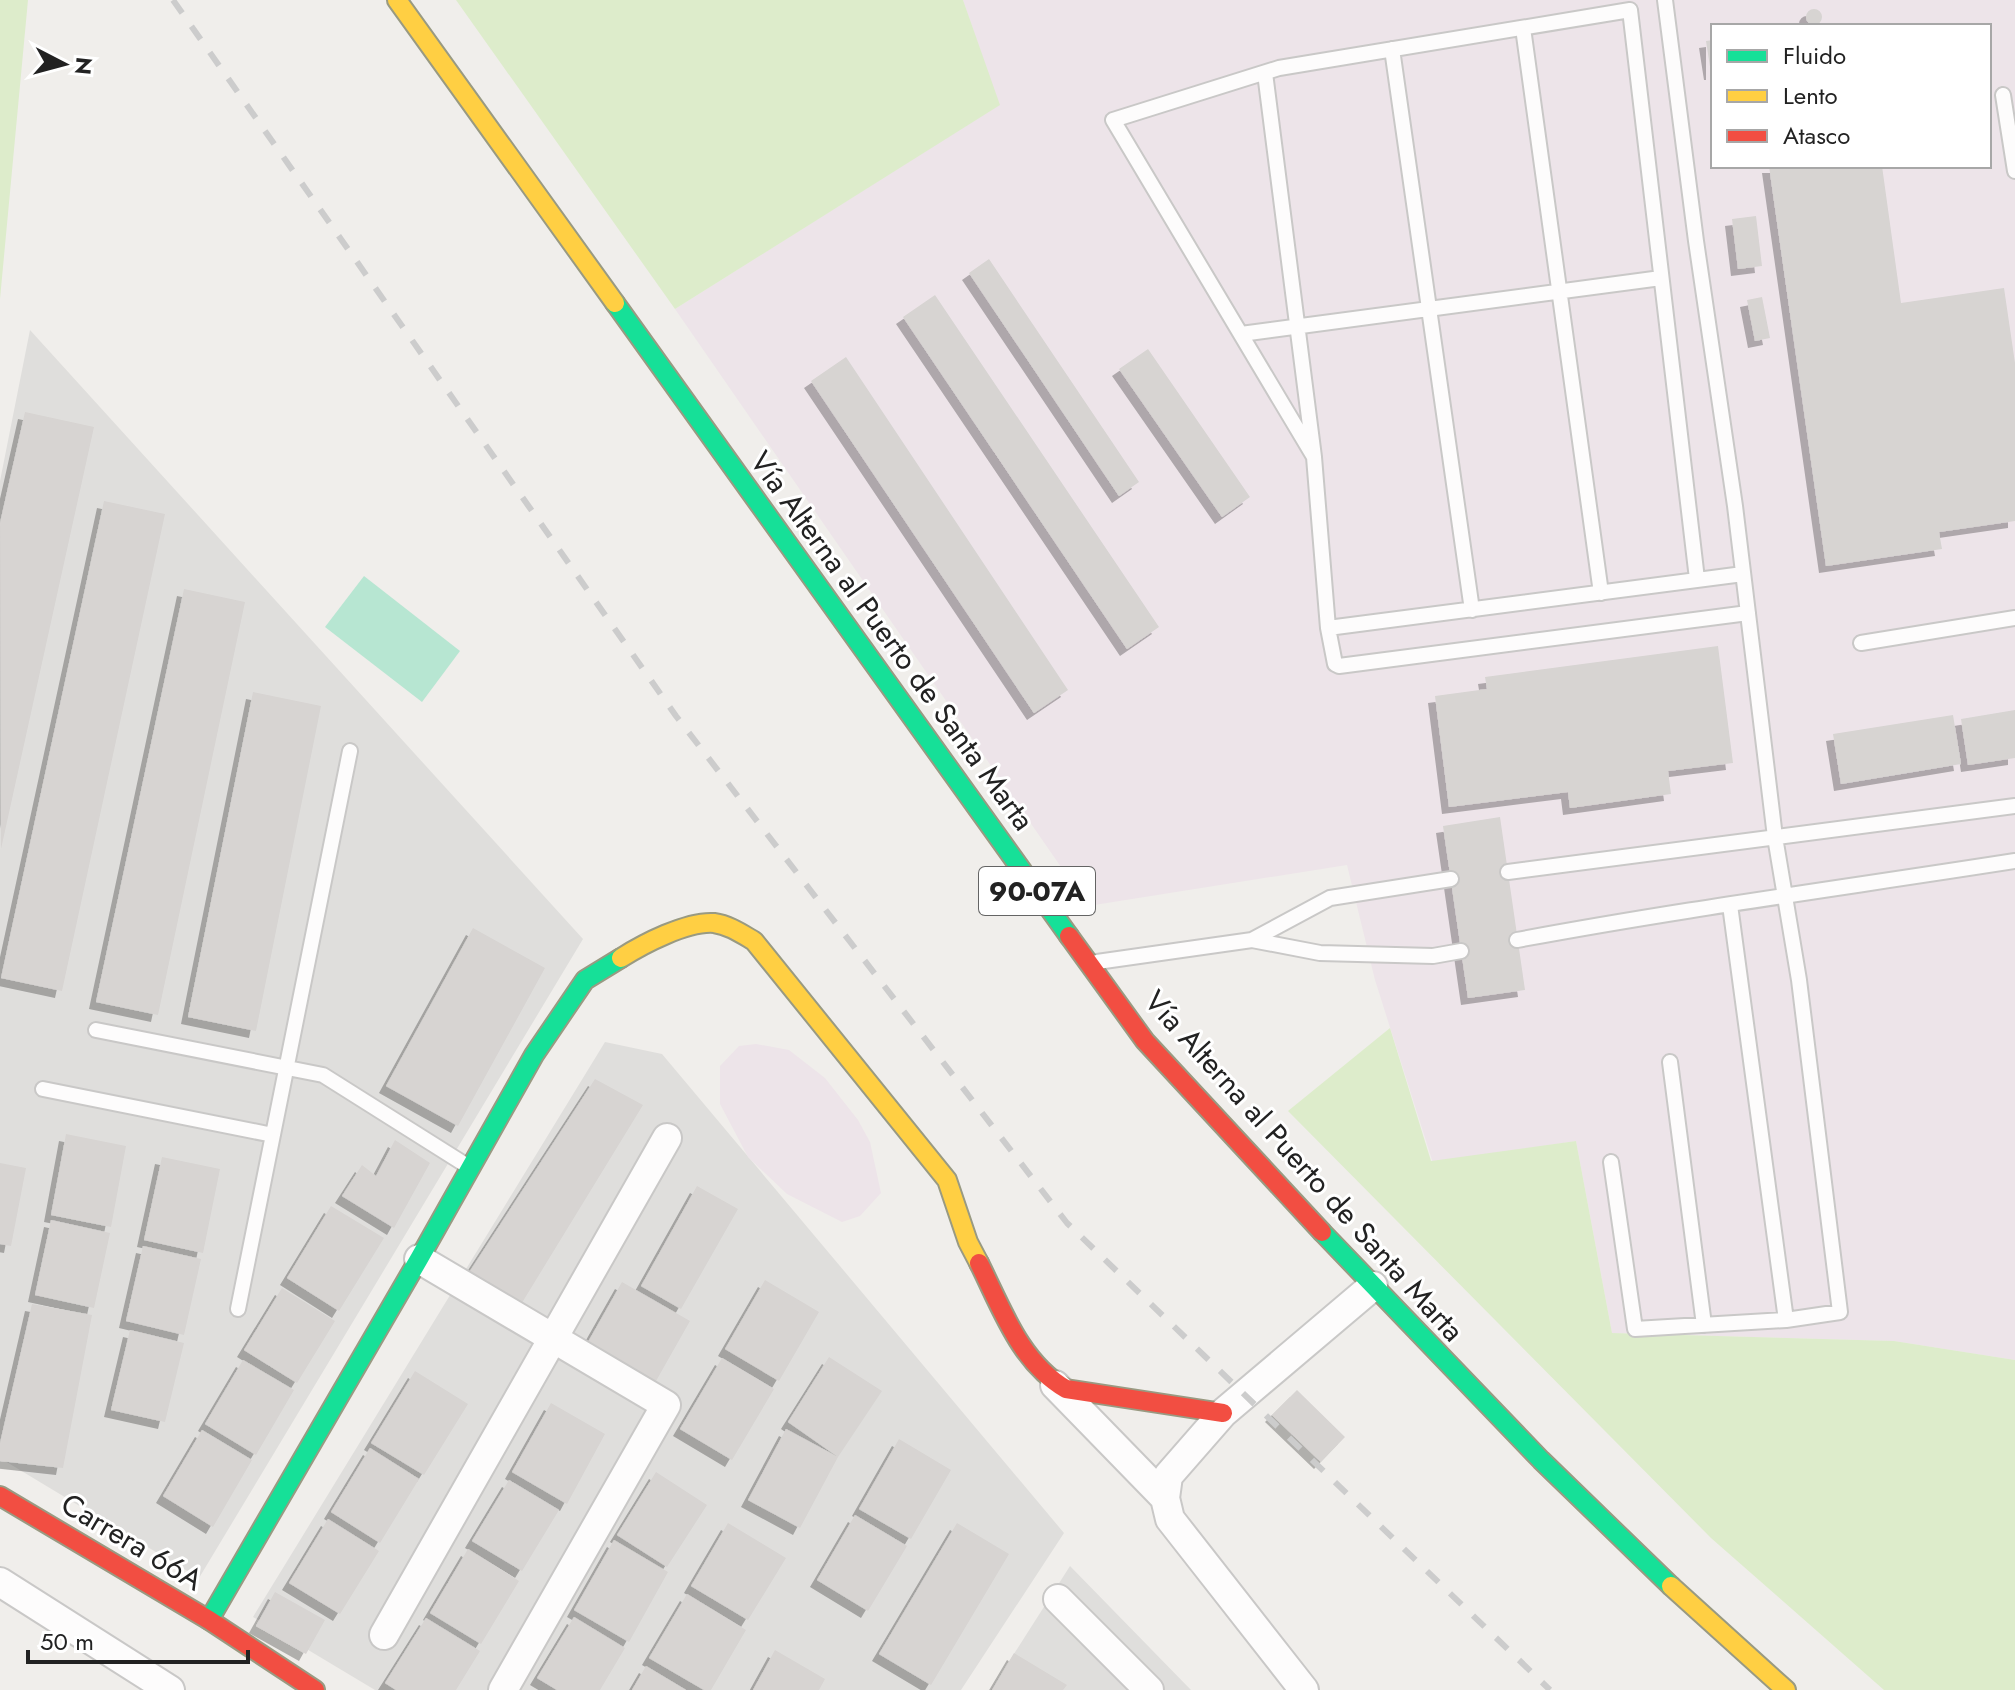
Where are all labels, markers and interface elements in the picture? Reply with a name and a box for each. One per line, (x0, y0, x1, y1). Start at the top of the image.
north arrow (24, 24, 104, 104)
legend (1711, 24, 1991, 168)
text: Fluido (1783, 38, 1846, 73)
text: N (67, 56, 101, 76)
text: Lento (1783, 78, 1838, 113)
text: Atasco (1783, 118, 1850, 153)
street label: Vía Alterna al Puerto de Santa Marta (740, 442, 1045, 839)
road number: 90-07A (979, 867, 1095, 915)
street label: Vía Alterna al Puerto de Santa Marta (1135, 981, 1474, 1351)
street label: Carrera 66A (53, 1482, 211, 1601)
scale bar (28, 1614, 248, 1664)
text: 50 m (40, 1624, 94, 1659)

